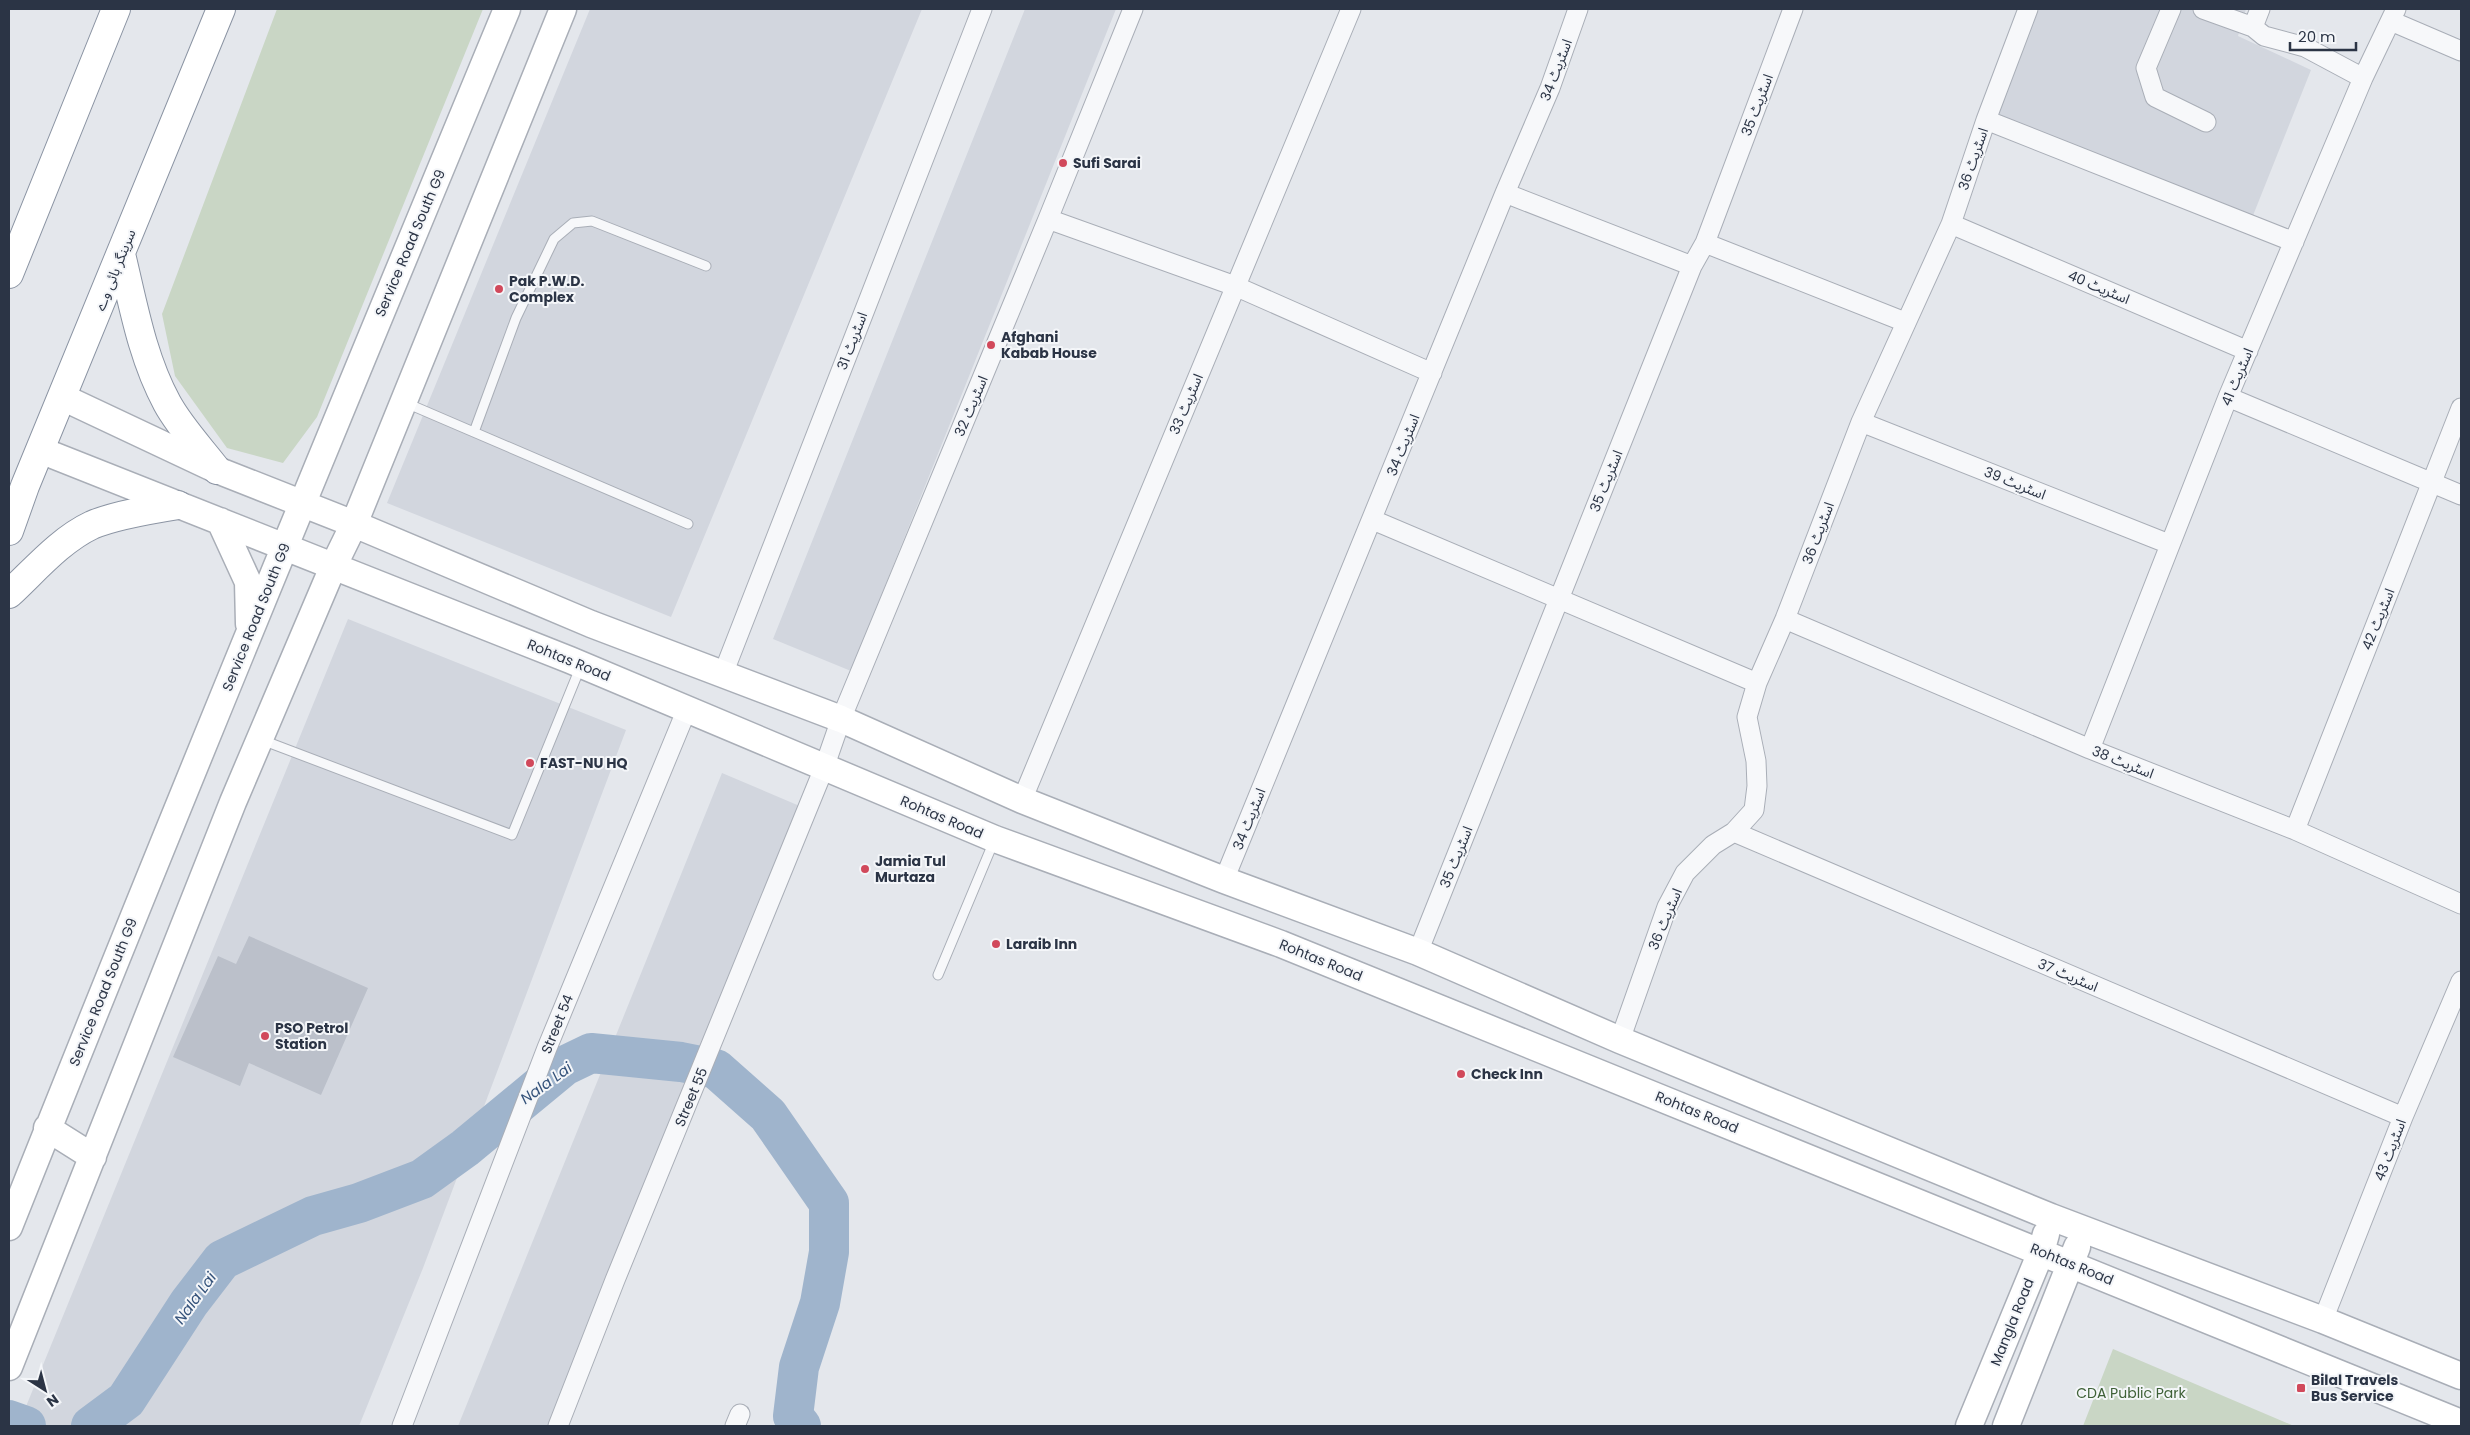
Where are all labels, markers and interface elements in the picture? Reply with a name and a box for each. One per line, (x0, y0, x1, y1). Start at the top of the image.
scale bar (2290, 20, 2356, 52)
text: 20 m (2298, 26, 2336, 47)
street label: اسٹریٹ 34 (1535, 36, 1577, 104)
street label: اسٹریٹ 35 (1736, 71, 1778, 139)
street label: اسٹریٹ 36 (1953, 125, 1993, 193)
place label: Sufi Sarai (1073, 153, 1141, 173)
marker: Sufi Sarai (1057, 157, 1069, 169)
street label: Service Road South G9 (370, 166, 450, 320)
street label: سرینگر ہائی وے (90, 226, 140, 314)
street label: اسٹریٹ 40 (2065, 265, 2133, 309)
place label: Pak P.W.D. Complex (509, 271, 584, 307)
marker: Pak P.W.D. Complex (493, 283, 505, 295)
street label: اسٹریٹ 31 (832, 309, 872, 373)
place label: Afghani Kabab House (1001, 327, 1097, 363)
marker: Afghani Kabab House (985, 339, 997, 351)
street label: اسٹریٹ 41 (2216, 345, 2258, 409)
street label: اسٹریٹ 33 (1164, 370, 1208, 438)
street label: اسٹریٹ 32 (949, 373, 993, 439)
street label: اسٹریٹ 34 (1382, 411, 1424, 479)
street label: اسٹریٹ 35 (1585, 447, 1627, 515)
street label: اسٹریٹ 39 (1981, 462, 2049, 504)
street label: اسٹریٹ 36 (1797, 499, 1839, 567)
street label: Service Road South G9 (217, 540, 295, 694)
street label: اسٹریٹ 42 (2357, 585, 2399, 653)
street label: Rohtas Road (524, 634, 614, 686)
street label: اسٹریٹ 38 (2089, 741, 2157, 783)
place label: FAST-NU HQ (540, 753, 628, 773)
marker: FAST-NU HQ (524, 757, 536, 769)
street label: اسٹریٹ 34 (1228, 785, 1270, 853)
street label: Rohtas Road (897, 791, 987, 843)
street label: اسٹریٹ 35 (1435, 823, 1477, 891)
place label: Jamia Tul Murtaza (875, 851, 946, 887)
marker: Jamia Tul Murtaza (859, 863, 871, 875)
street label: اسٹریٹ 36 (1643, 885, 1687, 953)
street label: Service Road South G9 (64, 915, 142, 1069)
place label: Laraib Inn (1006, 934, 1077, 954)
street label: Rohtas Road (1276, 934, 1366, 986)
marker: Laraib Inn (990, 938, 1002, 950)
street label: اسٹریٹ 37 (2035, 953, 2101, 997)
street label: Street 54 (536, 991, 578, 1057)
place label: PSO Petrol Station (275, 1018, 348, 1054)
marker: PSO Petrol Station (259, 1030, 271, 1042)
water label: Nala Lai (516, 1057, 576, 1109)
street label: Street 55 (670, 1064, 712, 1130)
place label: Check Inn (1471, 1064, 1543, 1084)
marker: Check Inn (1455, 1068, 1467, 1080)
street label: Rohtas Road (1652, 1086, 1742, 1138)
street label: اسٹریٹ 43 (2369, 1116, 2411, 1184)
street label: Rohtas Road (2027, 1238, 2117, 1290)
water label: Nala Lai (169, 1268, 221, 1328)
street label: Mangla Road (1985, 1275, 2039, 1369)
north arrow (20, 1365, 70, 1415)
place label: Bilal Travels Bus Service (2311, 1370, 2398, 1406)
marker: Bilal Travels Bus Service (2295, 1382, 2307, 1394)
park label: CDA Public Park (2076, 1383, 2187, 1403)
text: N (43, 1389, 63, 1412)

